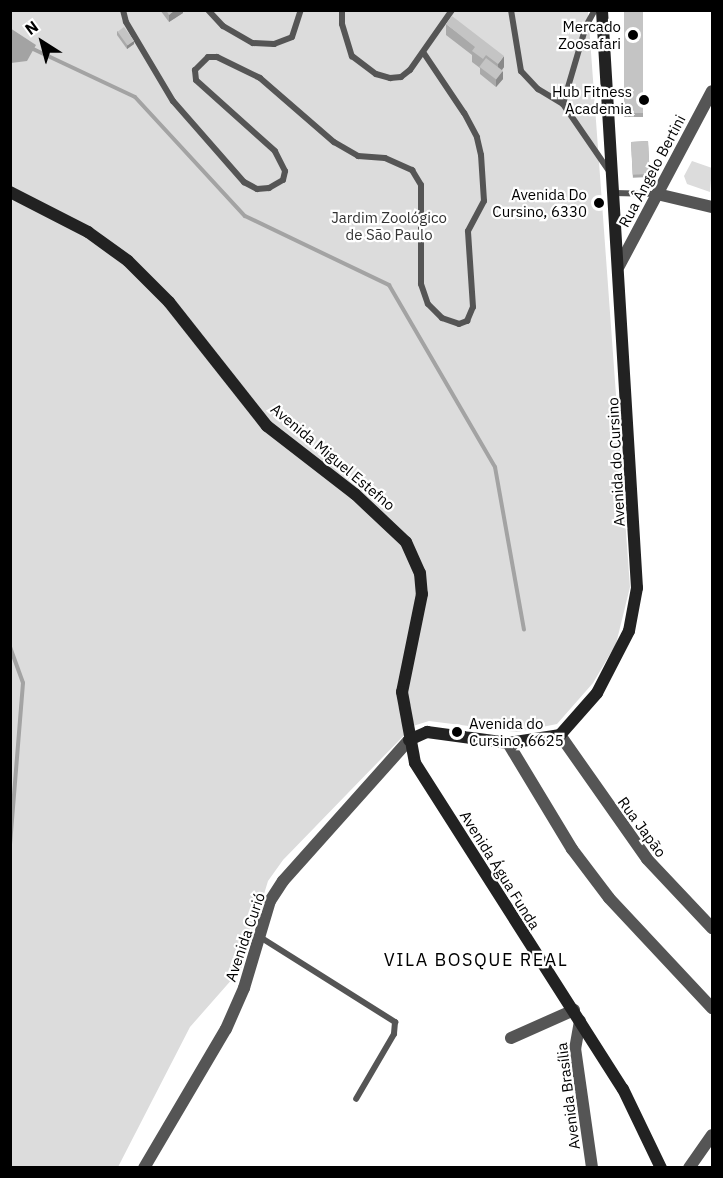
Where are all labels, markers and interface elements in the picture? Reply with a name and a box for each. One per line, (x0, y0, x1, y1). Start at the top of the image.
north arrow (12, 12, 72, 72)
text: N (21, 16, 42, 39)
place label: Mercado Zoosafari (558, 17, 621, 52)
marker: Mercado Zoosafari (626, 28, 640, 42)
place label: Hub Fitness Academia (552, 82, 632, 117)
marker: Hub Fitness Academia (637, 93, 651, 107)
street label: Rua Ângelo Bertini (615, 112, 689, 230)
place label: Avenida Do Cursino, 6330 (492, 185, 587, 220)
marker: Avenida Do Cursino, 6330 (592, 196, 606, 210)
park label: Jardim Zoológico de São Paulo (331, 208, 447, 243)
street label: Avenida do Cursino (604, 397, 628, 527)
street label: Avenida Miguel Estefno (267, 400, 399, 514)
place label: Avenida do Cursino, 6625 (469, 714, 564, 749)
marker: Avenida do Cursino, 6625 (450, 725, 464, 739)
street label: Rua Japão (614, 793, 670, 861)
street label: Avenida Água Funda (456, 807, 544, 933)
street label: Avenida Curió (221, 890, 269, 984)
district label: VILA BOSQUE REAL (384, 949, 568, 971)
street label: Avenida Brasília (553, 1042, 583, 1150)

